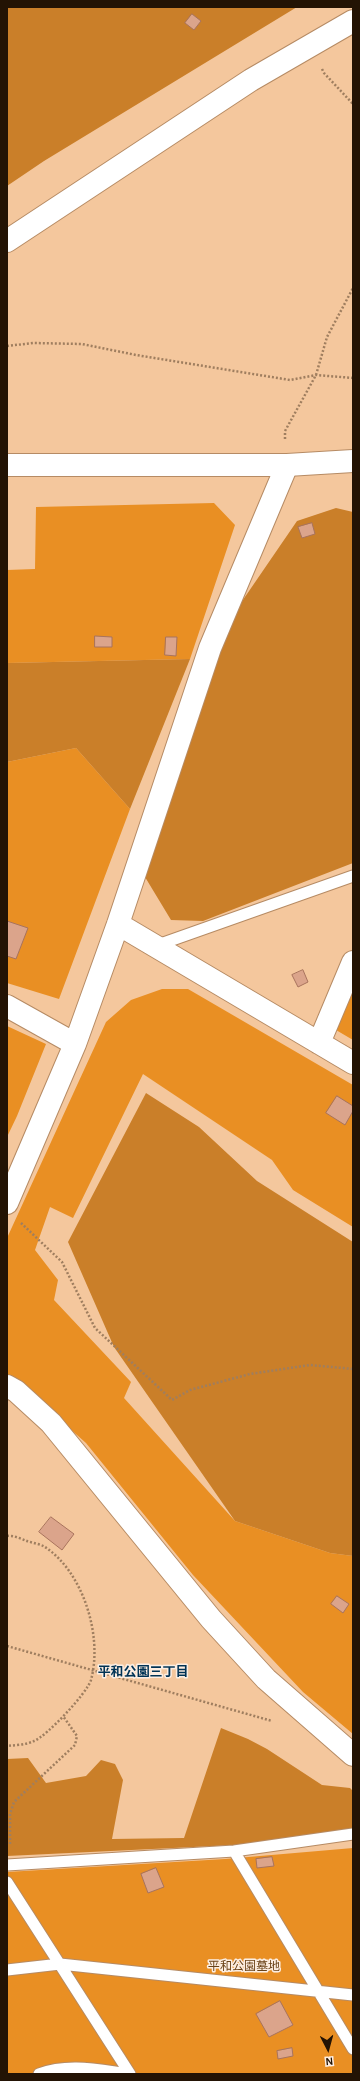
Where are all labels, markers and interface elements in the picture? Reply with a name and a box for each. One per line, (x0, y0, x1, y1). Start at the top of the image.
district label: 平和公園三丁目 (98, 1664, 188, 1680)
park label: 平和公園墓地 (208, 1959, 280, 1973)
north arrow (308, 2029, 348, 2069)
text: N (325, 2056, 334, 2067)

